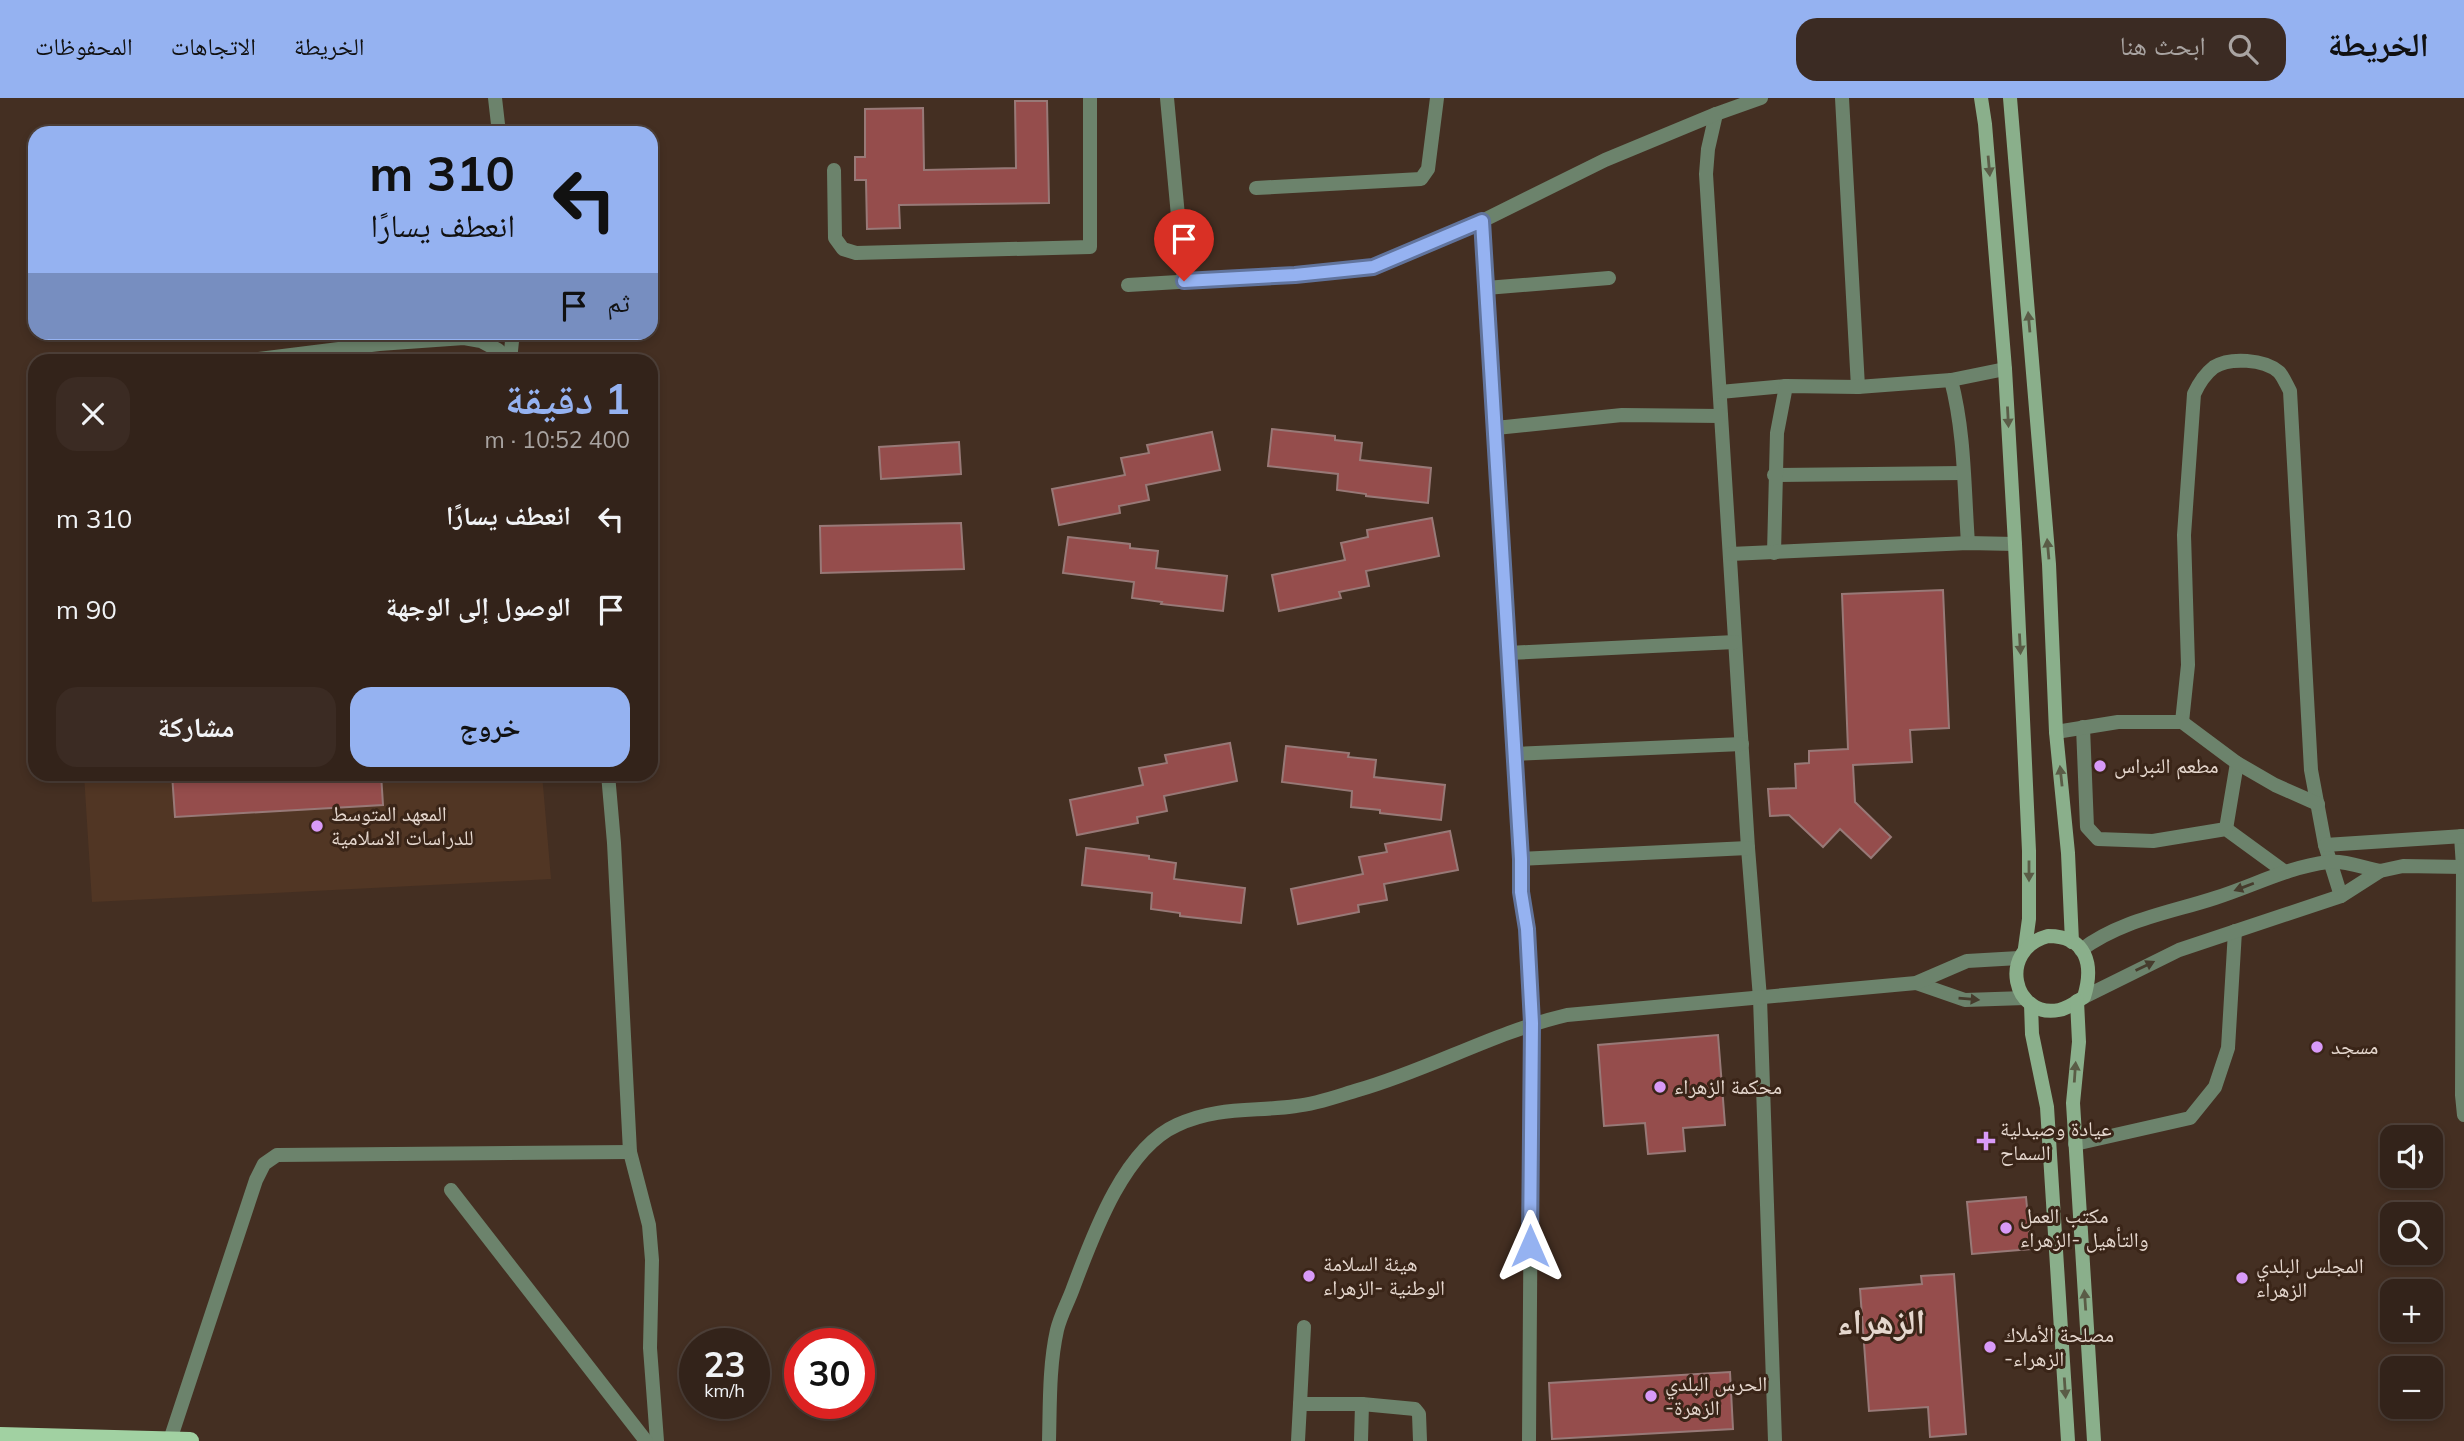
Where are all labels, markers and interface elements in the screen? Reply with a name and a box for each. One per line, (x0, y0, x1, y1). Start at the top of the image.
search box (1796, 18, 2286, 81)
text: الخريطة (2328, 23, 2429, 64)
text: ابحث هنا (2120, 29, 2206, 62)
icon: search (2224, 30, 2262, 68)
text: المحفوظات (35, 31, 133, 61)
text: الاتجاهات (171, 31, 256, 61)
text: الخريطة (294, 31, 365, 61)
text: 310 m (369, 142, 515, 203)
icon: left (539, 154, 630, 245)
one-way arrow (1984, 155, 1995, 177)
text: انعطف يسارًا (370, 205, 515, 245)
pin (1154, 209, 1214, 281)
icon: arrive (1165, 220, 1203, 258)
text: ثم (607, 286, 630, 319)
icon: arrive (555, 287, 593, 325)
one-way arrow (2023, 311, 2034, 333)
text: 1 دقيقة (505, 372, 630, 425)
button: close (56, 377, 130, 451)
one-way arrow (2003, 406, 2014, 428)
text: 400 m · 10:52 (485, 425, 630, 454)
text: انعطف يسارًا (446, 499, 571, 532)
icon: left (592, 500, 630, 538)
text: 310 m (56, 502, 132, 535)
one-way arrow (2042, 538, 2053, 560)
text: الوصول إلى الوجهة (386, 590, 571, 623)
icon: arrive (592, 591, 630, 629)
text: 90 m (56, 593, 117, 626)
one-way arrow (2014, 633, 2025, 655)
button: مشاركة (56, 687, 336, 767)
button: خروج (350, 687, 630, 767)
place label: مطعم النبراس (2114, 752, 2219, 780)
marker: مطعم النبراس (2092, 758, 2108, 774)
one-way arrow (2055, 765, 2066, 787)
place label: المعهد المتوسط للدراسات الاسلامية (331, 800, 474, 850)
marker: المعهد المتوسط للدراسات الاسلامية (309, 818, 325, 834)
one-way arrow (2023, 861, 2035, 883)
one-way arrow (2233, 882, 2254, 893)
one-way arrow (2135, 961, 2155, 972)
one-way arrow (1958, 994, 1980, 1005)
place label: مسجد (2331, 1033, 2378, 1059)
marker: مسجد (2309, 1039, 2325, 1055)
one-way arrow (2070, 1061, 2081, 1083)
place label: محكمة الزهراء (1674, 1073, 1782, 1099)
marker: محكمة الزهراء (1652, 1079, 1668, 1095)
place label: عيادة وصيدلية السماح (2000, 1115, 2112, 1166)
map controls (2380, 1125, 2443, 1419)
button: sound (2380, 1125, 2443, 1188)
marker: عيادة وصيدلية السماح (1978, 1133, 1994, 1149)
place label: مكتب العمل والتأهيل -الزهراء (2020, 1202, 2149, 1253)
button: search (2380, 1202, 2443, 1265)
position arrow (1493, 1209, 1567, 1283)
marker: مكتب العمل والتأهيل -الزهراء (1998, 1220, 2014, 1236)
place label: هيئة السلامة الوطنية -الزهراء (1323, 1250, 1445, 1300)
place label: المجلس البلدي الزهراء (2256, 1252, 2364, 1302)
marker: هيئة السلامة الوطنية -الزهراء (1301, 1268, 1317, 1284)
marker: المجلس البلدي الزهراء (2234, 1270, 2250, 1286)
button: + (2380, 1279, 2443, 1342)
one-way arrow (2079, 1288, 2090, 1310)
district label: الزهراء (1836, 1299, 1926, 1343)
place label: مصلحة الأملاك -الزهراء (2004, 1321, 2114, 1371)
speed limit sign: 30 (784, 1328, 875, 1419)
marker: مصلحة الأملاك -الزهراء (1982, 1339, 1998, 1355)
text: 23 (703, 1342, 746, 1386)
button: − (2380, 1356, 2443, 1419)
place label: الحرس البلدي -الزهرة (1665, 1370, 1767, 1420)
one-way arrow (2060, 1377, 2071, 1399)
text: km/h (704, 1379, 745, 1402)
marker: الحرس البلدي -الزهرة (1643, 1388, 1659, 1404)

